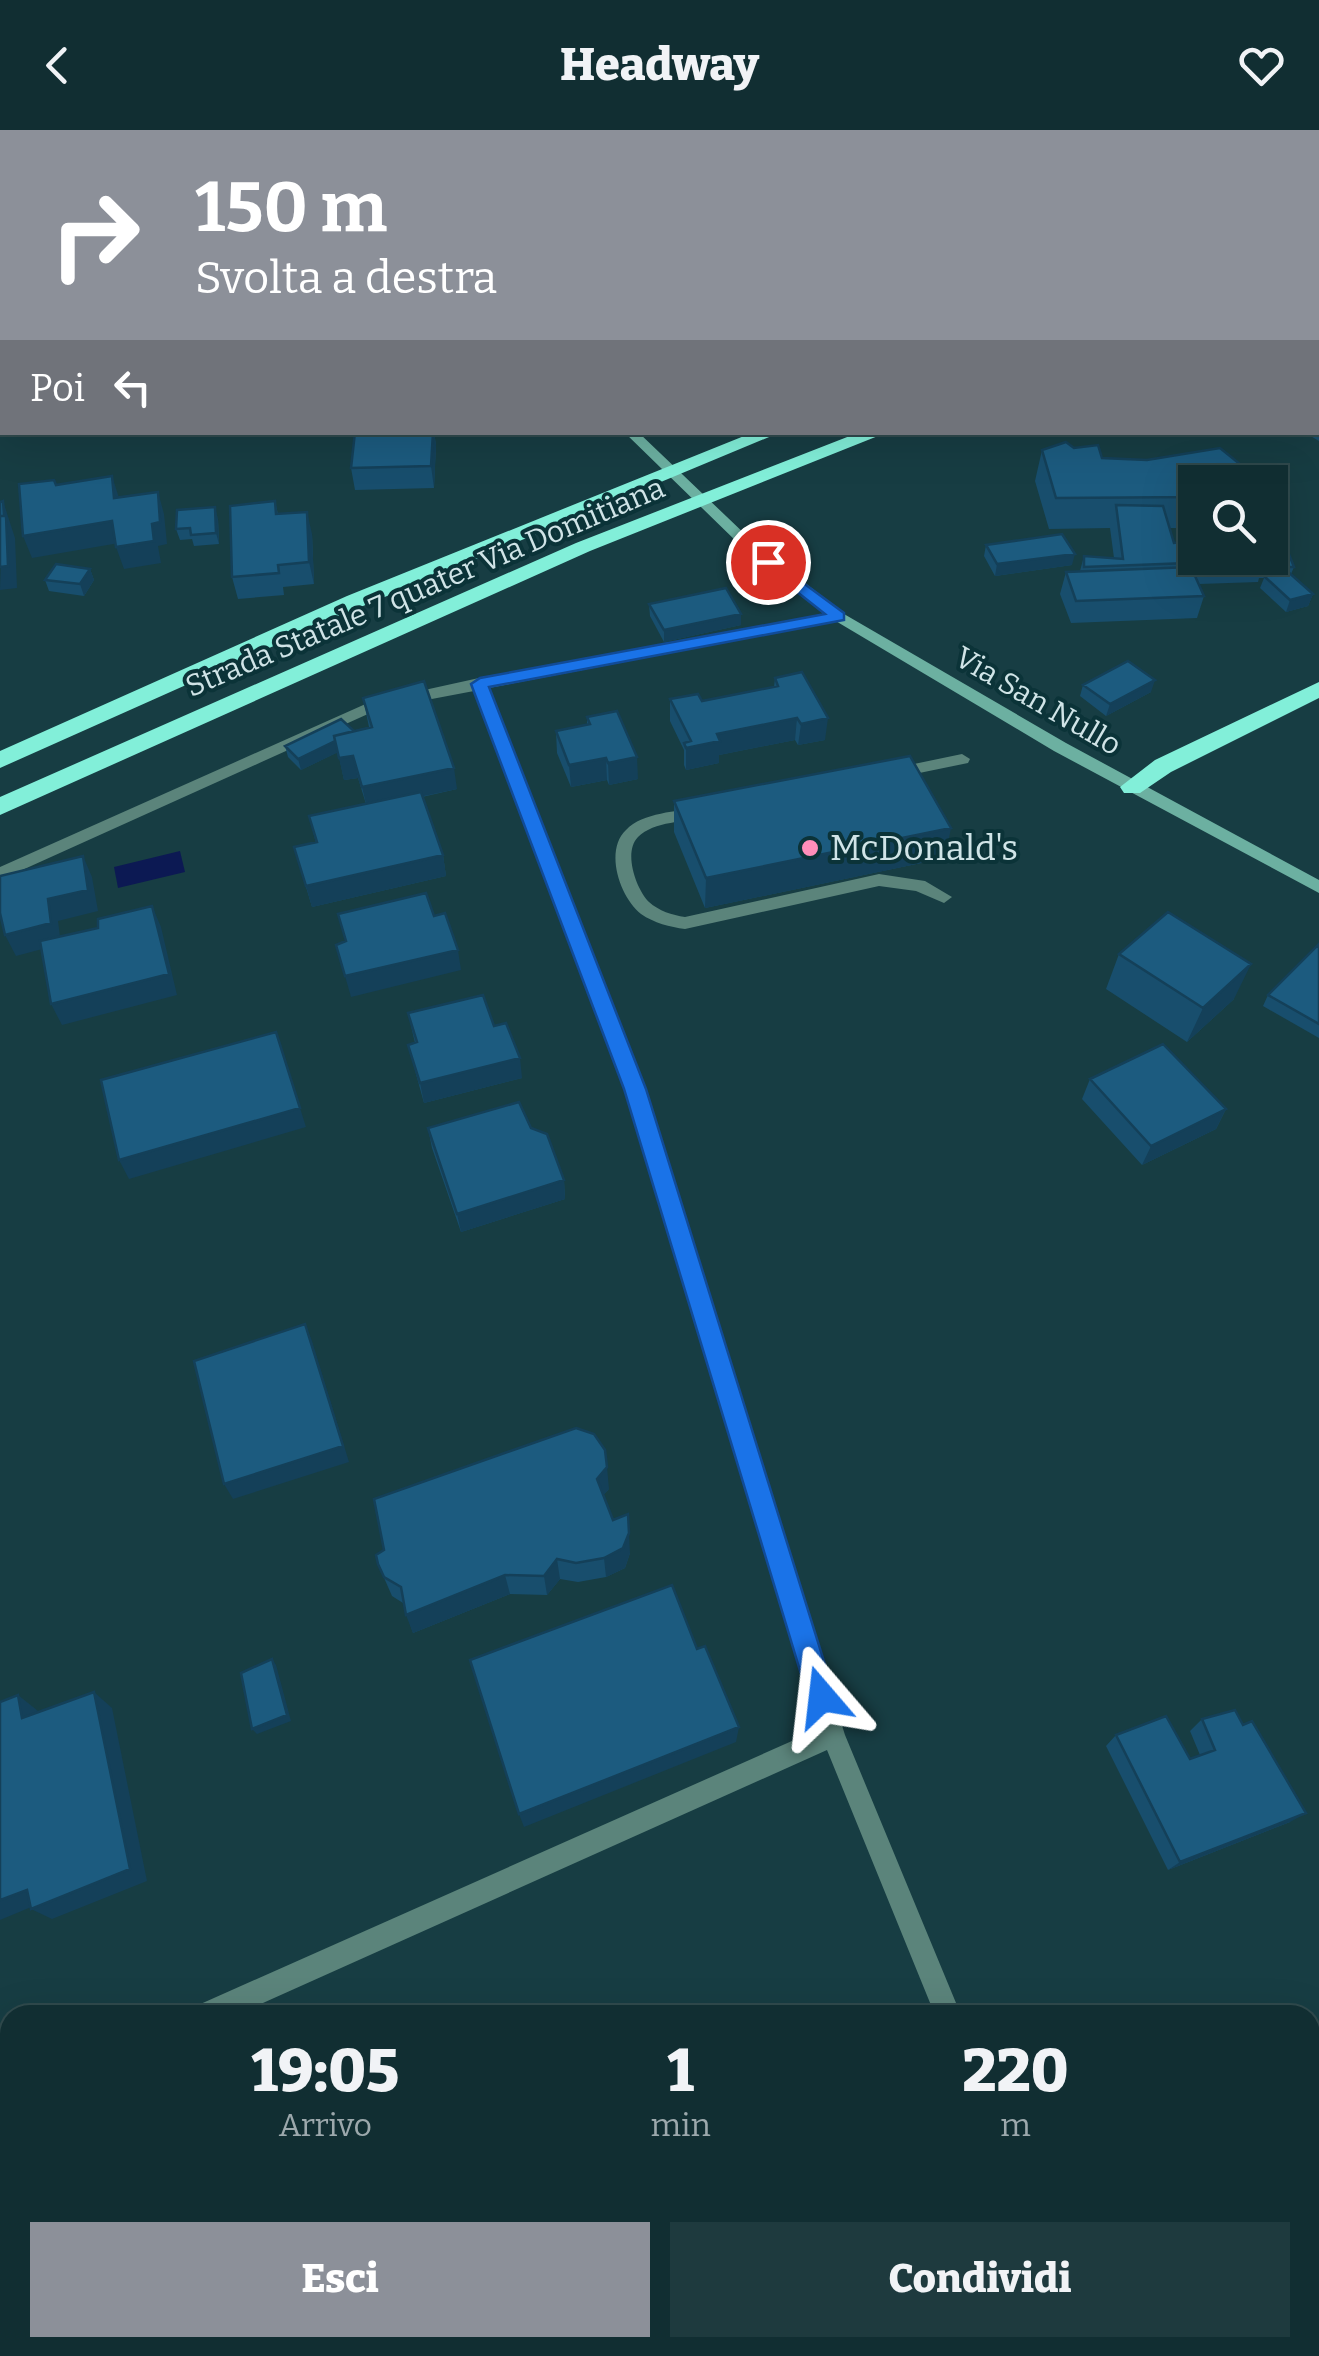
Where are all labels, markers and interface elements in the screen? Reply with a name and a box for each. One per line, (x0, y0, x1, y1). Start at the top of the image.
icon: back (30, 38, 85, 93)
text: Headway (560, 38, 759, 92)
icon: heart (1234, 38, 1289, 93)
text: 150 m (195, 166, 387, 250)
icon: right (30, 170, 160, 300)
text: Svolta a destra (195, 251, 497, 305)
icon: left (105, 360, 160, 415)
text: Poi (30, 365, 85, 411)
map controls (1178, 465, 1288, 575)
button: search (1178, 465, 1288, 575)
street label: Strada Statale 7 quater Via Domitiana (180, 469, 670, 705)
pin (726, 520, 811, 605)
icon: arrive (741, 535, 796, 590)
street label: Via San Nullo (948, 639, 1128, 763)
place label: McDonald's (830, 827, 1018, 869)
marker: McDonald's (799, 837, 821, 859)
position arrow (770, 1645, 874, 1749)
text: 19:05 (251, 2035, 399, 2107)
text: 1 (667, 2035, 694, 2107)
text: 220 (962, 2035, 1069, 2107)
text: Arrivo (279, 2106, 372, 2144)
text: min (651, 2106, 711, 2144)
text: m (1000, 2106, 1031, 2144)
button: Esci (30, 2222, 650, 2337)
button: Condividi (670, 2222, 1290, 2337)

